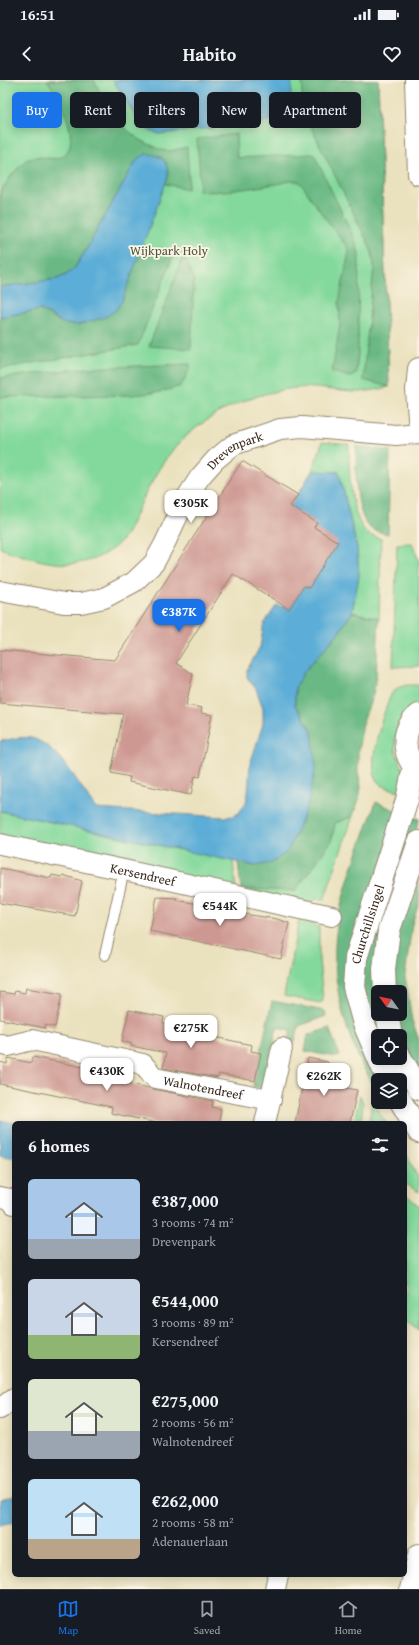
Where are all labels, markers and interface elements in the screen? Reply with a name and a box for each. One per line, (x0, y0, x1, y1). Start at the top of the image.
text: 16:51 (20, 4, 55, 25)
text: Habito (183, 41, 236, 68)
icon: back (16, 43, 38, 65)
icon: heart (381, 43, 403, 65)
chip: Buy (12, 92, 62, 128)
chip: Rent (70, 92, 126, 128)
chip: Filters (134, 92, 199, 128)
chip: New (207, 92, 261, 128)
chip: Apartment (269, 92, 361, 128)
park label: Wijkpark Holy (130, 241, 209, 260)
street label: Drevenpark (202, 426, 266, 473)
pin: €305K (163, 490, 219, 524)
text: €305K (173, 493, 209, 512)
pin: €387K (151, 599, 207, 633)
text: €387K (161, 602, 197, 621)
street label: Kersendreef (109, 858, 179, 891)
street label: Churchillsingel (346, 881, 389, 964)
pin: €544K (192, 893, 248, 927)
text: €544K (202, 896, 238, 915)
north arrow (371, 985, 407, 1021)
map controls (371, 985, 407, 1109)
pin: €275K (163, 1015, 219, 1049)
text: €275K (173, 1018, 209, 1037)
button: locate (371, 1029, 407, 1065)
pin: €430K (79, 1058, 135, 1092)
text: €430K (89, 1061, 125, 1080)
pin: €262K (296, 1063, 352, 1097)
text: €262K (306, 1066, 342, 1085)
street label: Walnotendreef (162, 1070, 246, 1104)
button: layers (371, 1073, 407, 1109)
text: 6 homes (28, 1133, 90, 1158)
icon: filters (369, 1134, 391, 1156)
text: €387,000 (152, 1188, 218, 1213)
icon: home (60, 1195, 108, 1243)
text: 3 rooms · 74 m² (152, 1213, 234, 1232)
text: Drevenpark (152, 1232, 216, 1251)
text: €544,000 (152, 1288, 218, 1313)
icon: home (60, 1295, 108, 1343)
text: 3 rooms · 89 m² (152, 1313, 234, 1332)
text: Kersendreef (152, 1332, 218, 1351)
text: €275,000 (152, 1388, 218, 1413)
icon: home (60, 1395, 108, 1443)
text: 2 rooms · 56 m² (152, 1413, 234, 1432)
text: Walnotendreef (152, 1432, 233, 1451)
text: €262,000 (152, 1488, 218, 1513)
icon: home (60, 1495, 108, 1543)
text: 2 rooms · 58 m² (152, 1513, 234, 1532)
text: Adenauerlaan (152, 1532, 228, 1551)
tab: Map (57, 1598, 79, 1638)
tab: Saved (194, 1598, 220, 1638)
tab: Home (335, 1598, 362, 1638)

